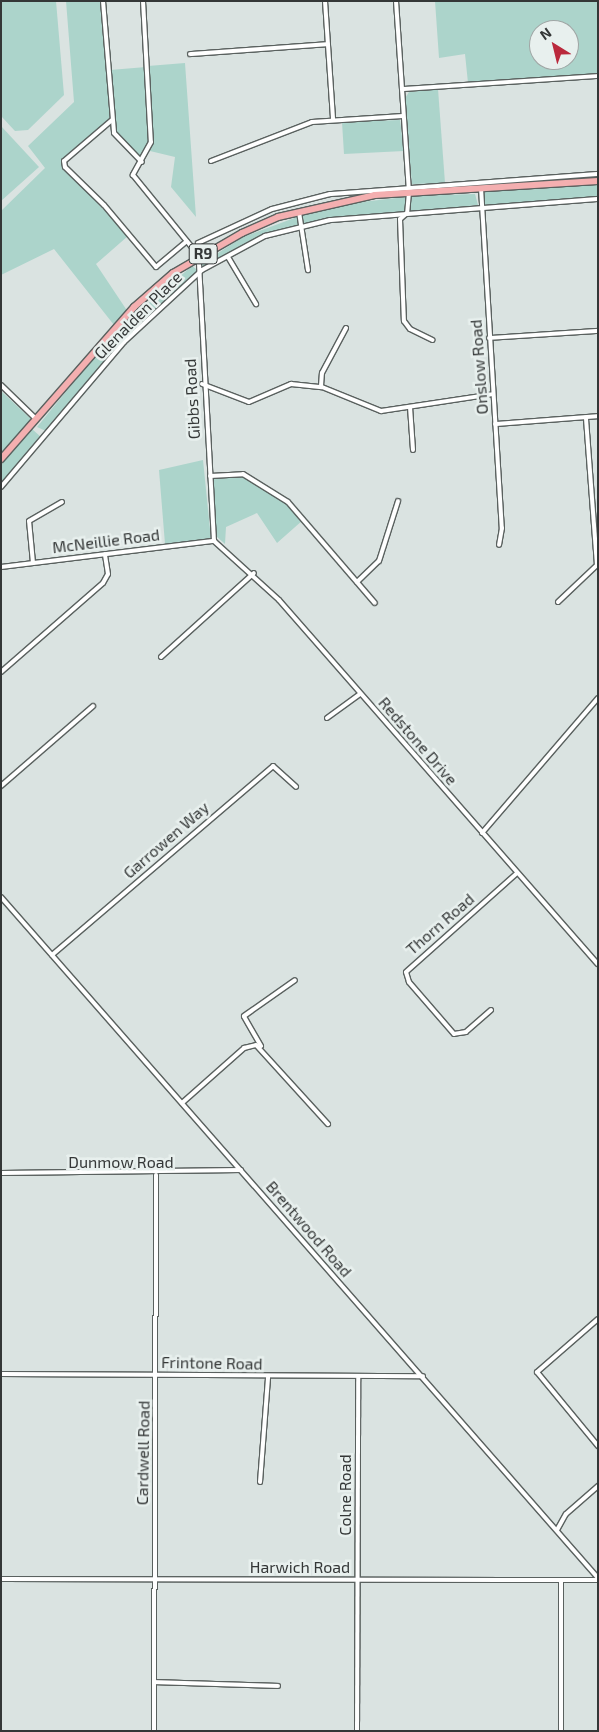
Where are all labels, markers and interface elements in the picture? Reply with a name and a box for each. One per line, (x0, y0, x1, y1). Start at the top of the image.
north arrow (529, 20, 579, 70)
text: N (536, 23, 555, 43)
road number: R9 (188, 242, 218, 266)
street label: Glenalden Place (90, 267, 186, 363)
street label: Onslow Road (466, 319, 492, 415)
street label: Gibbs Road (180, 358, 204, 440)
street label: McNeillie Road (51, 525, 161, 557)
street label: Redstone Drive (375, 693, 461, 789)
street label: Garrowen Way (119, 798, 213, 882)
street label: Thorn Road (402, 889, 478, 959)
street label: Dunmow Road (68, 1152, 174, 1172)
street label: Brentwood Road (262, 1177, 356, 1281)
street label: Frintone Road (161, 1353, 263, 1373)
street label: Cardwell Road (132, 1400, 154, 1506)
street label: Colne Road (335, 1454, 355, 1536)
street label: Harwich Road (250, 1557, 350, 1577)

